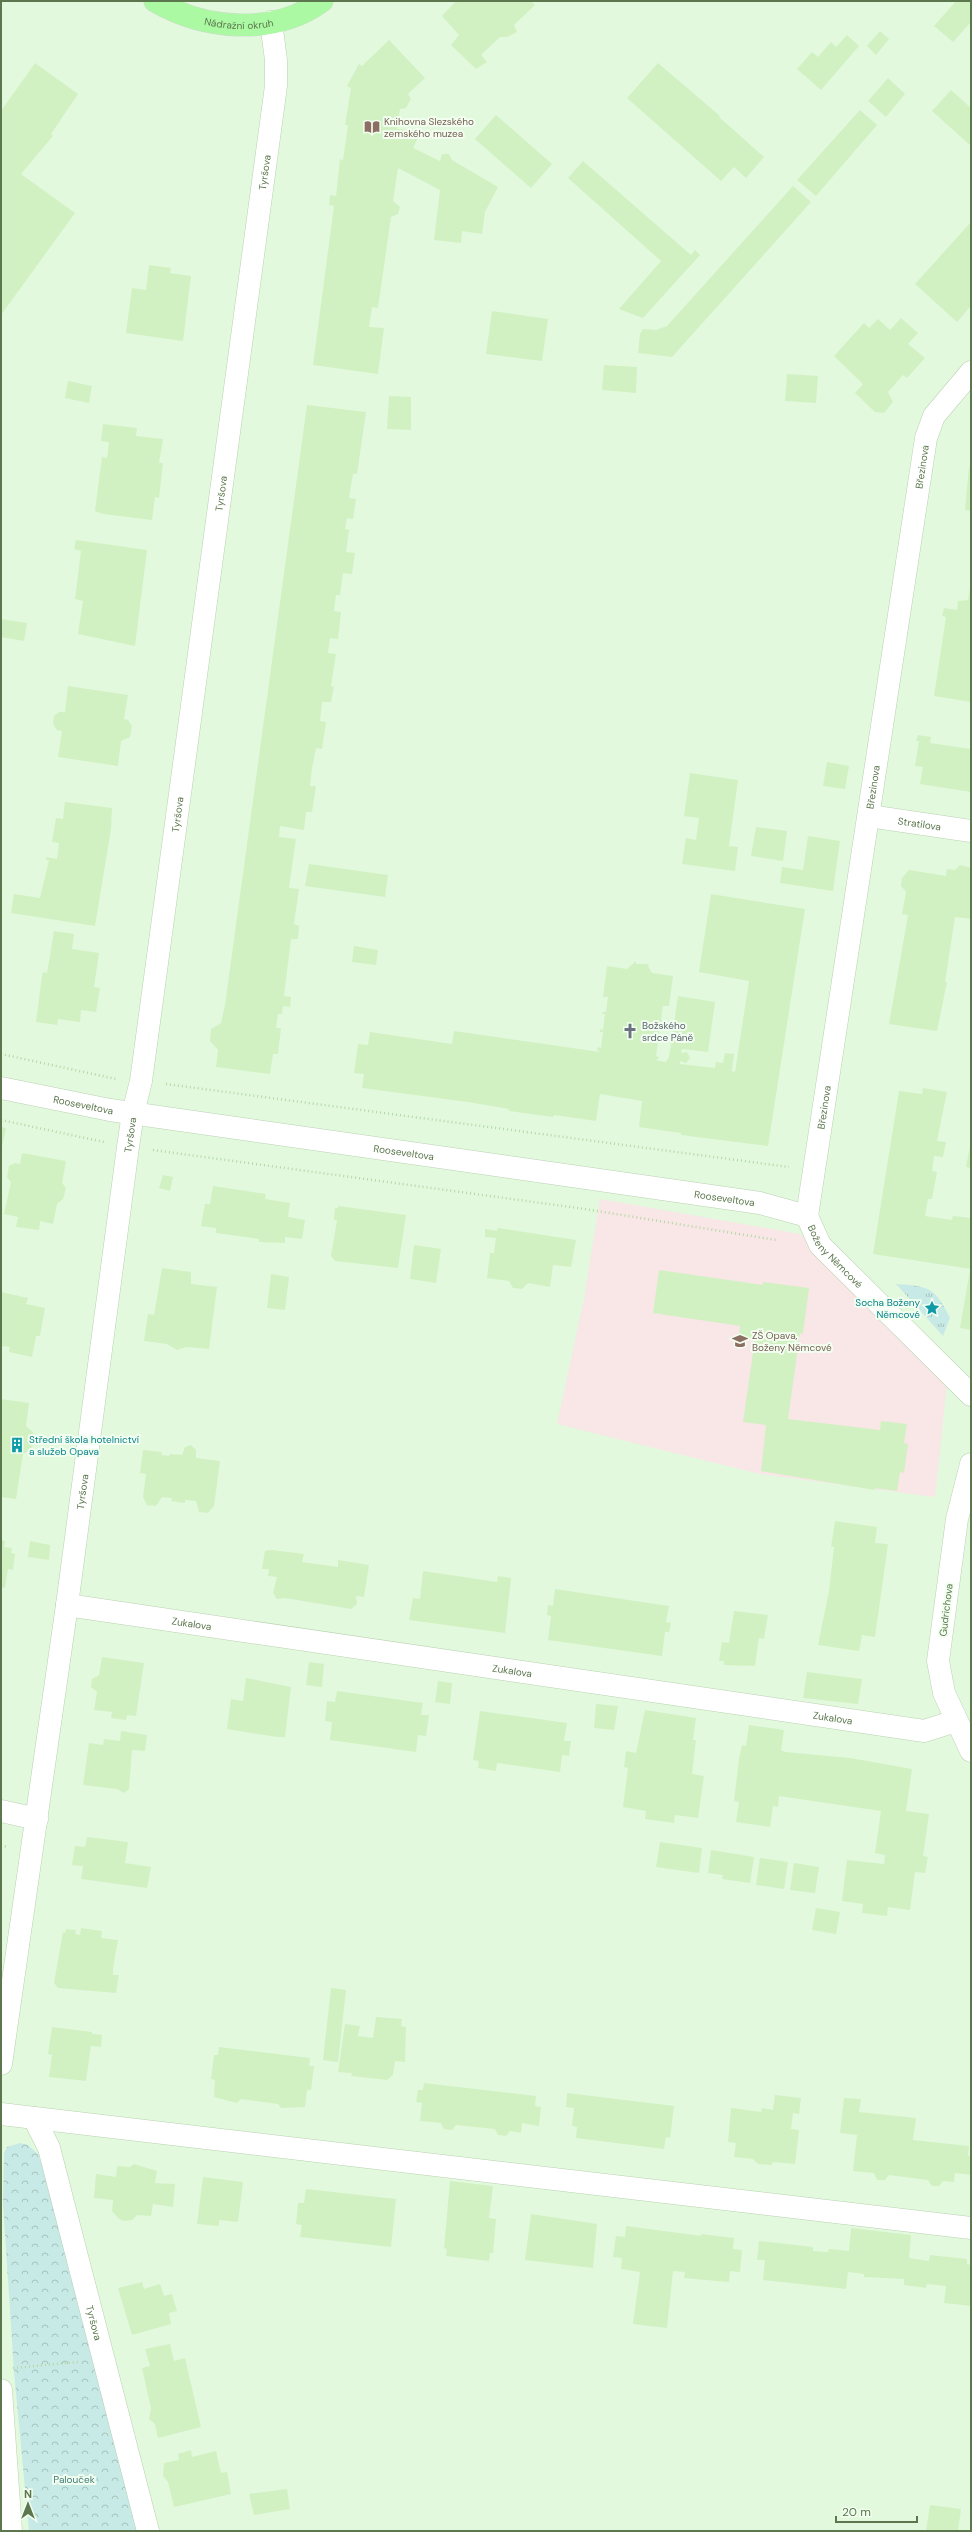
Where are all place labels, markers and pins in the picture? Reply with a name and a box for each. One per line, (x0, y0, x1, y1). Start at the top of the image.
place label: Knihovna Slezského zemského muzea (384, 115, 474, 140)
library icon: Knihovna Slezského zemského muzea (363, 118, 381, 136)
place label: Božského srdce Páně (642, 1019, 694, 1044)
church icon: Božského srdce Páně (621, 1022, 639, 1040)
place label: Socha Boženy Němcové (855, 1296, 920, 1321)
place icon: Socha Boženy Němcové (923, 1299, 941, 1317)
place label: ZŠ Opava, Boženy Němcové (752, 1329, 832, 1354)
school or university icon: ZŠ Opava, Boženy Němcové (731, 1332, 749, 1350)
place label: Střední škola hotelnictví a služeb Opava (29, 1433, 140, 1458)
building icon: Střední škola hotelnictví a služeb Opava (8, 1436, 26, 1454)

